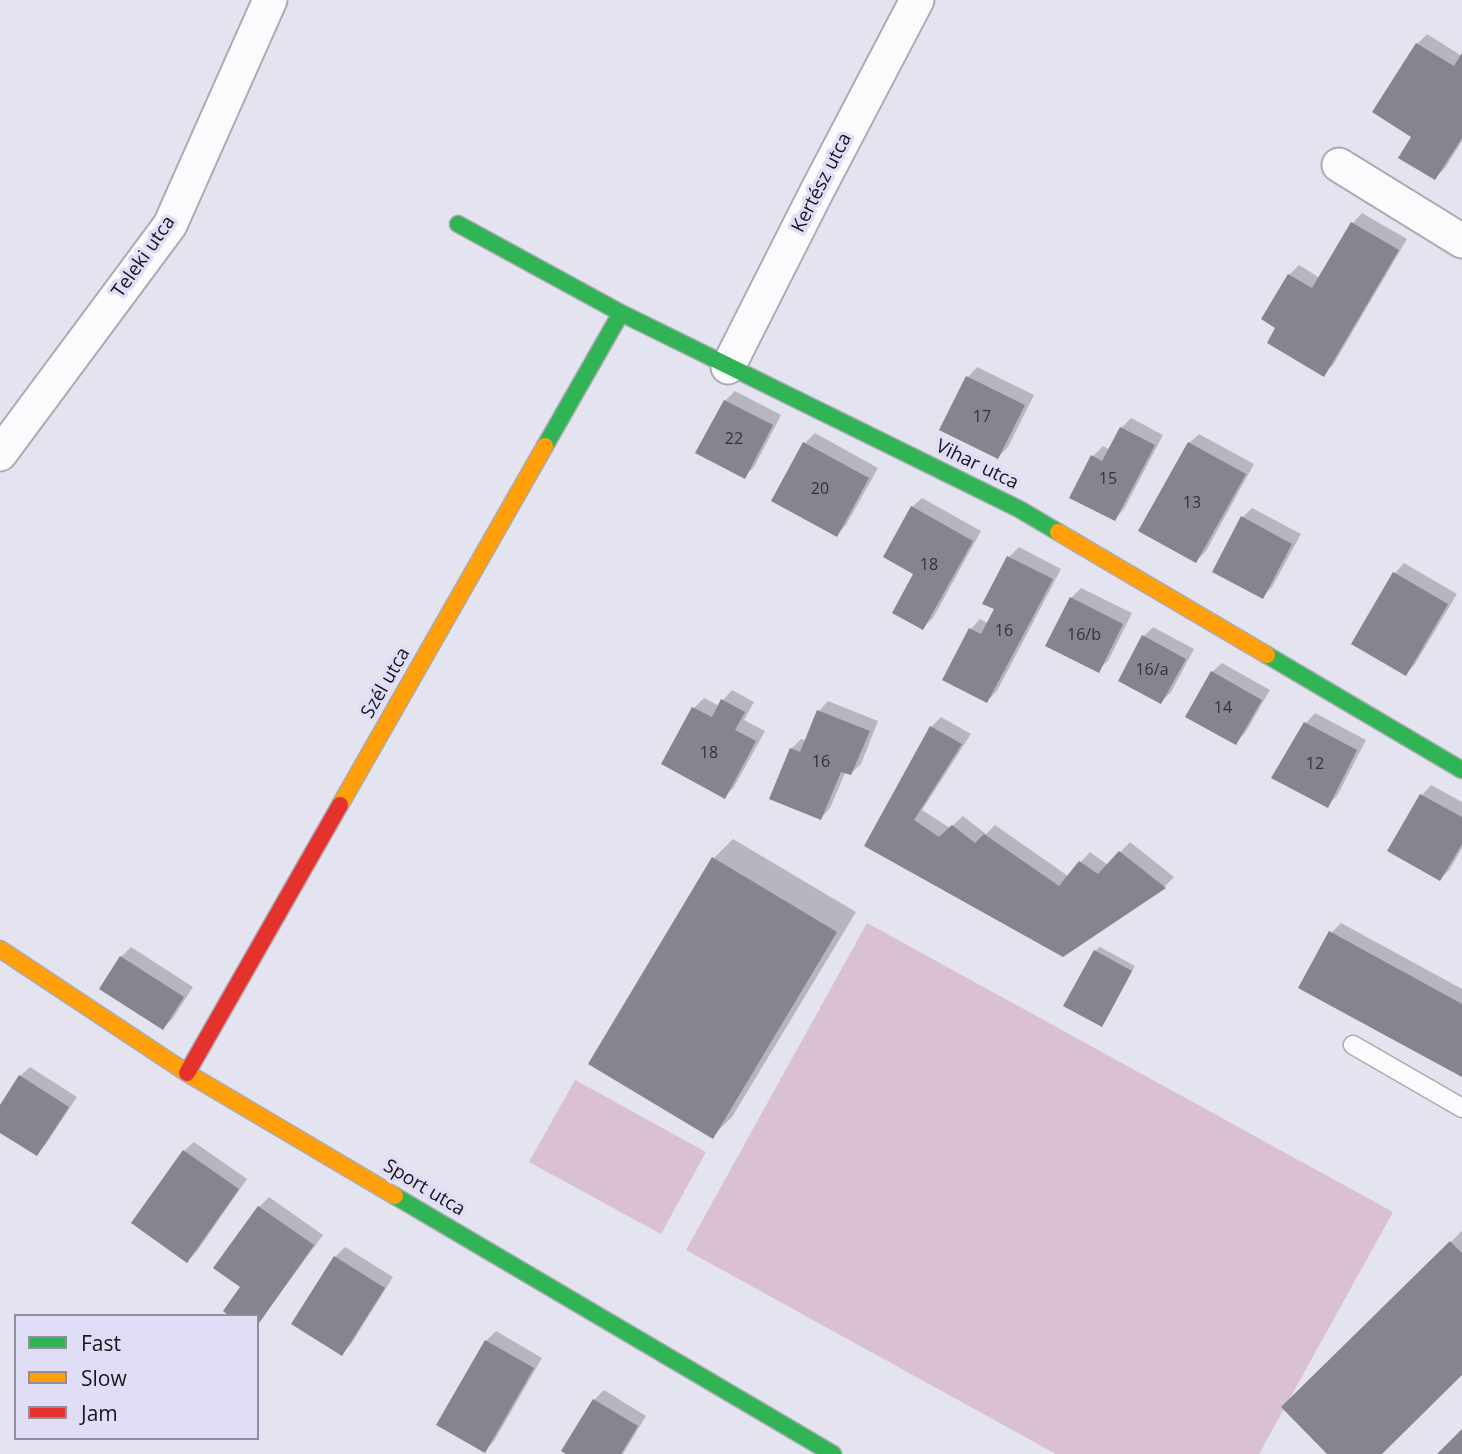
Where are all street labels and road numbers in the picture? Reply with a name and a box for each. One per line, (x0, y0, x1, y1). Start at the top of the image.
street label: Kertész utca (787, 129, 857, 237)
street label: Teleki utca (108, 212, 180, 302)
street label: Vihar utca (932, 435, 1022, 495)
street label: Szél utca (357, 644, 415, 722)
street label: Sport utca (379, 1155, 469, 1221)

